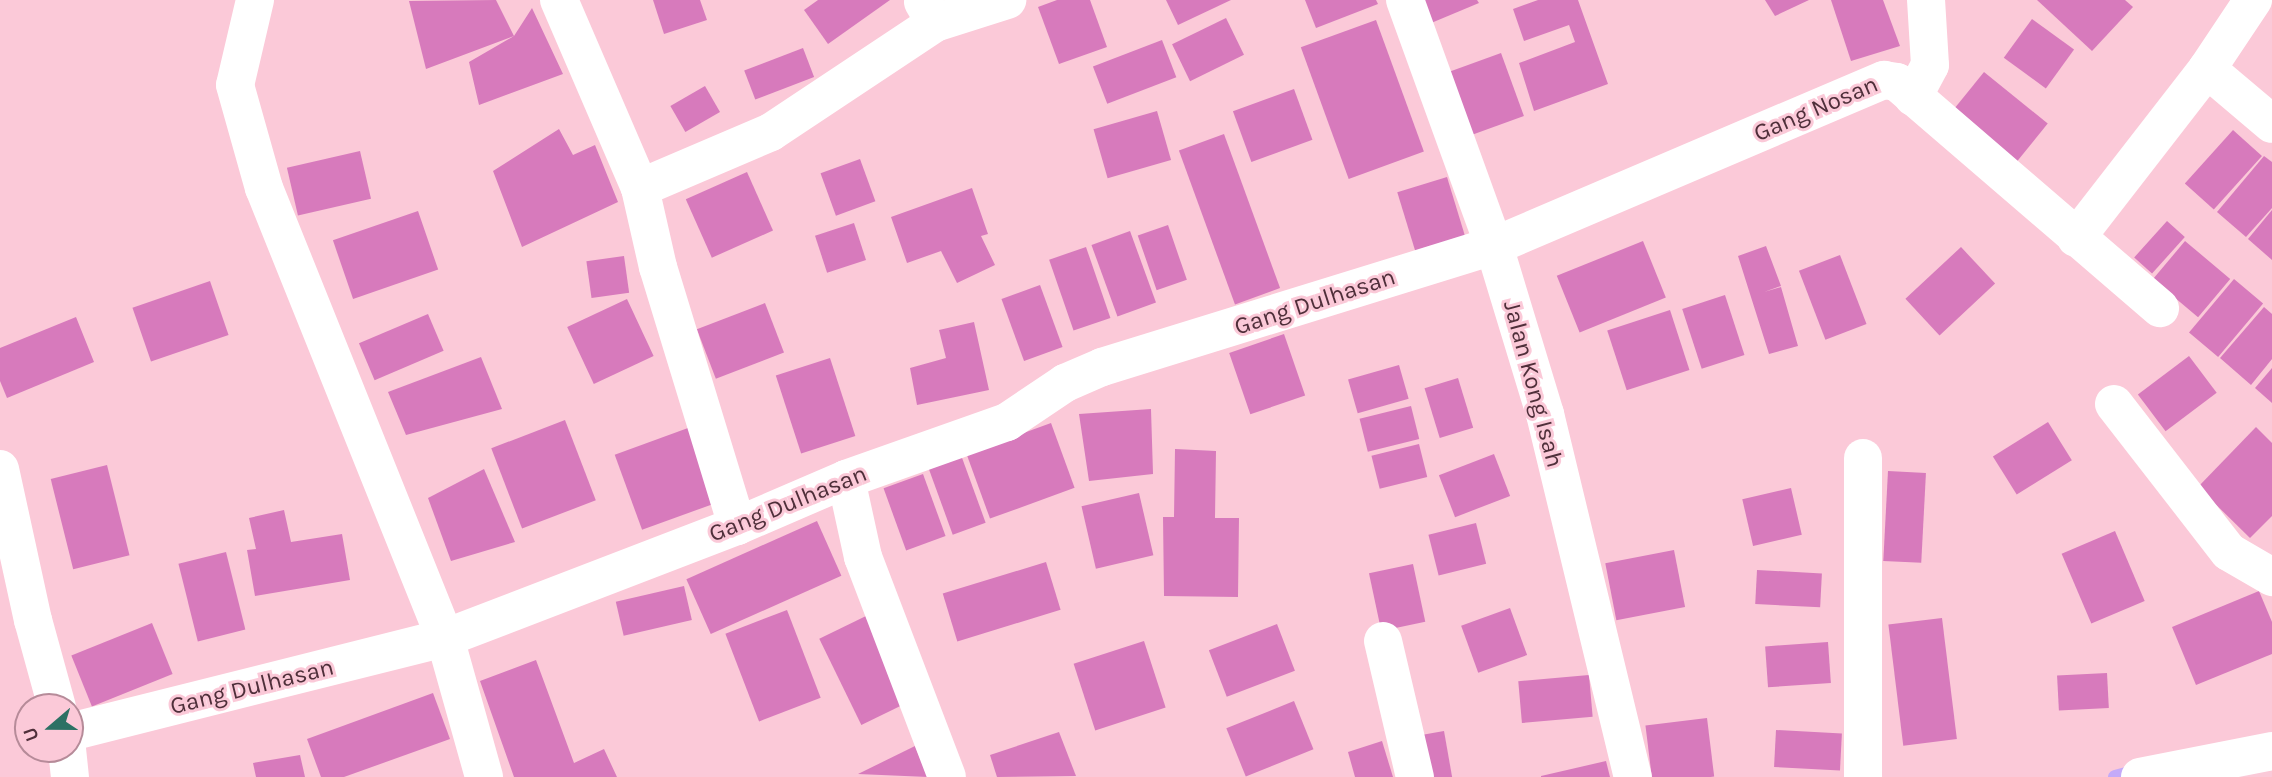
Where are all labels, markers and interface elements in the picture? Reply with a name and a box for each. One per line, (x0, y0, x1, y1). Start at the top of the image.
street label: Gang Nosan (1750, 70, 1882, 148)
street label: Gang Dulhasan (1231, 262, 1399, 342)
street label: Jalan Kong Isah (1497, 297, 1569, 471)
street label: Gang Dulhasan (705, 459, 871, 549)
street label: Gang Dulhasan (167, 653, 337, 721)
north arrow (14, 693, 84, 763)
text: U (19, 725, 44, 744)

